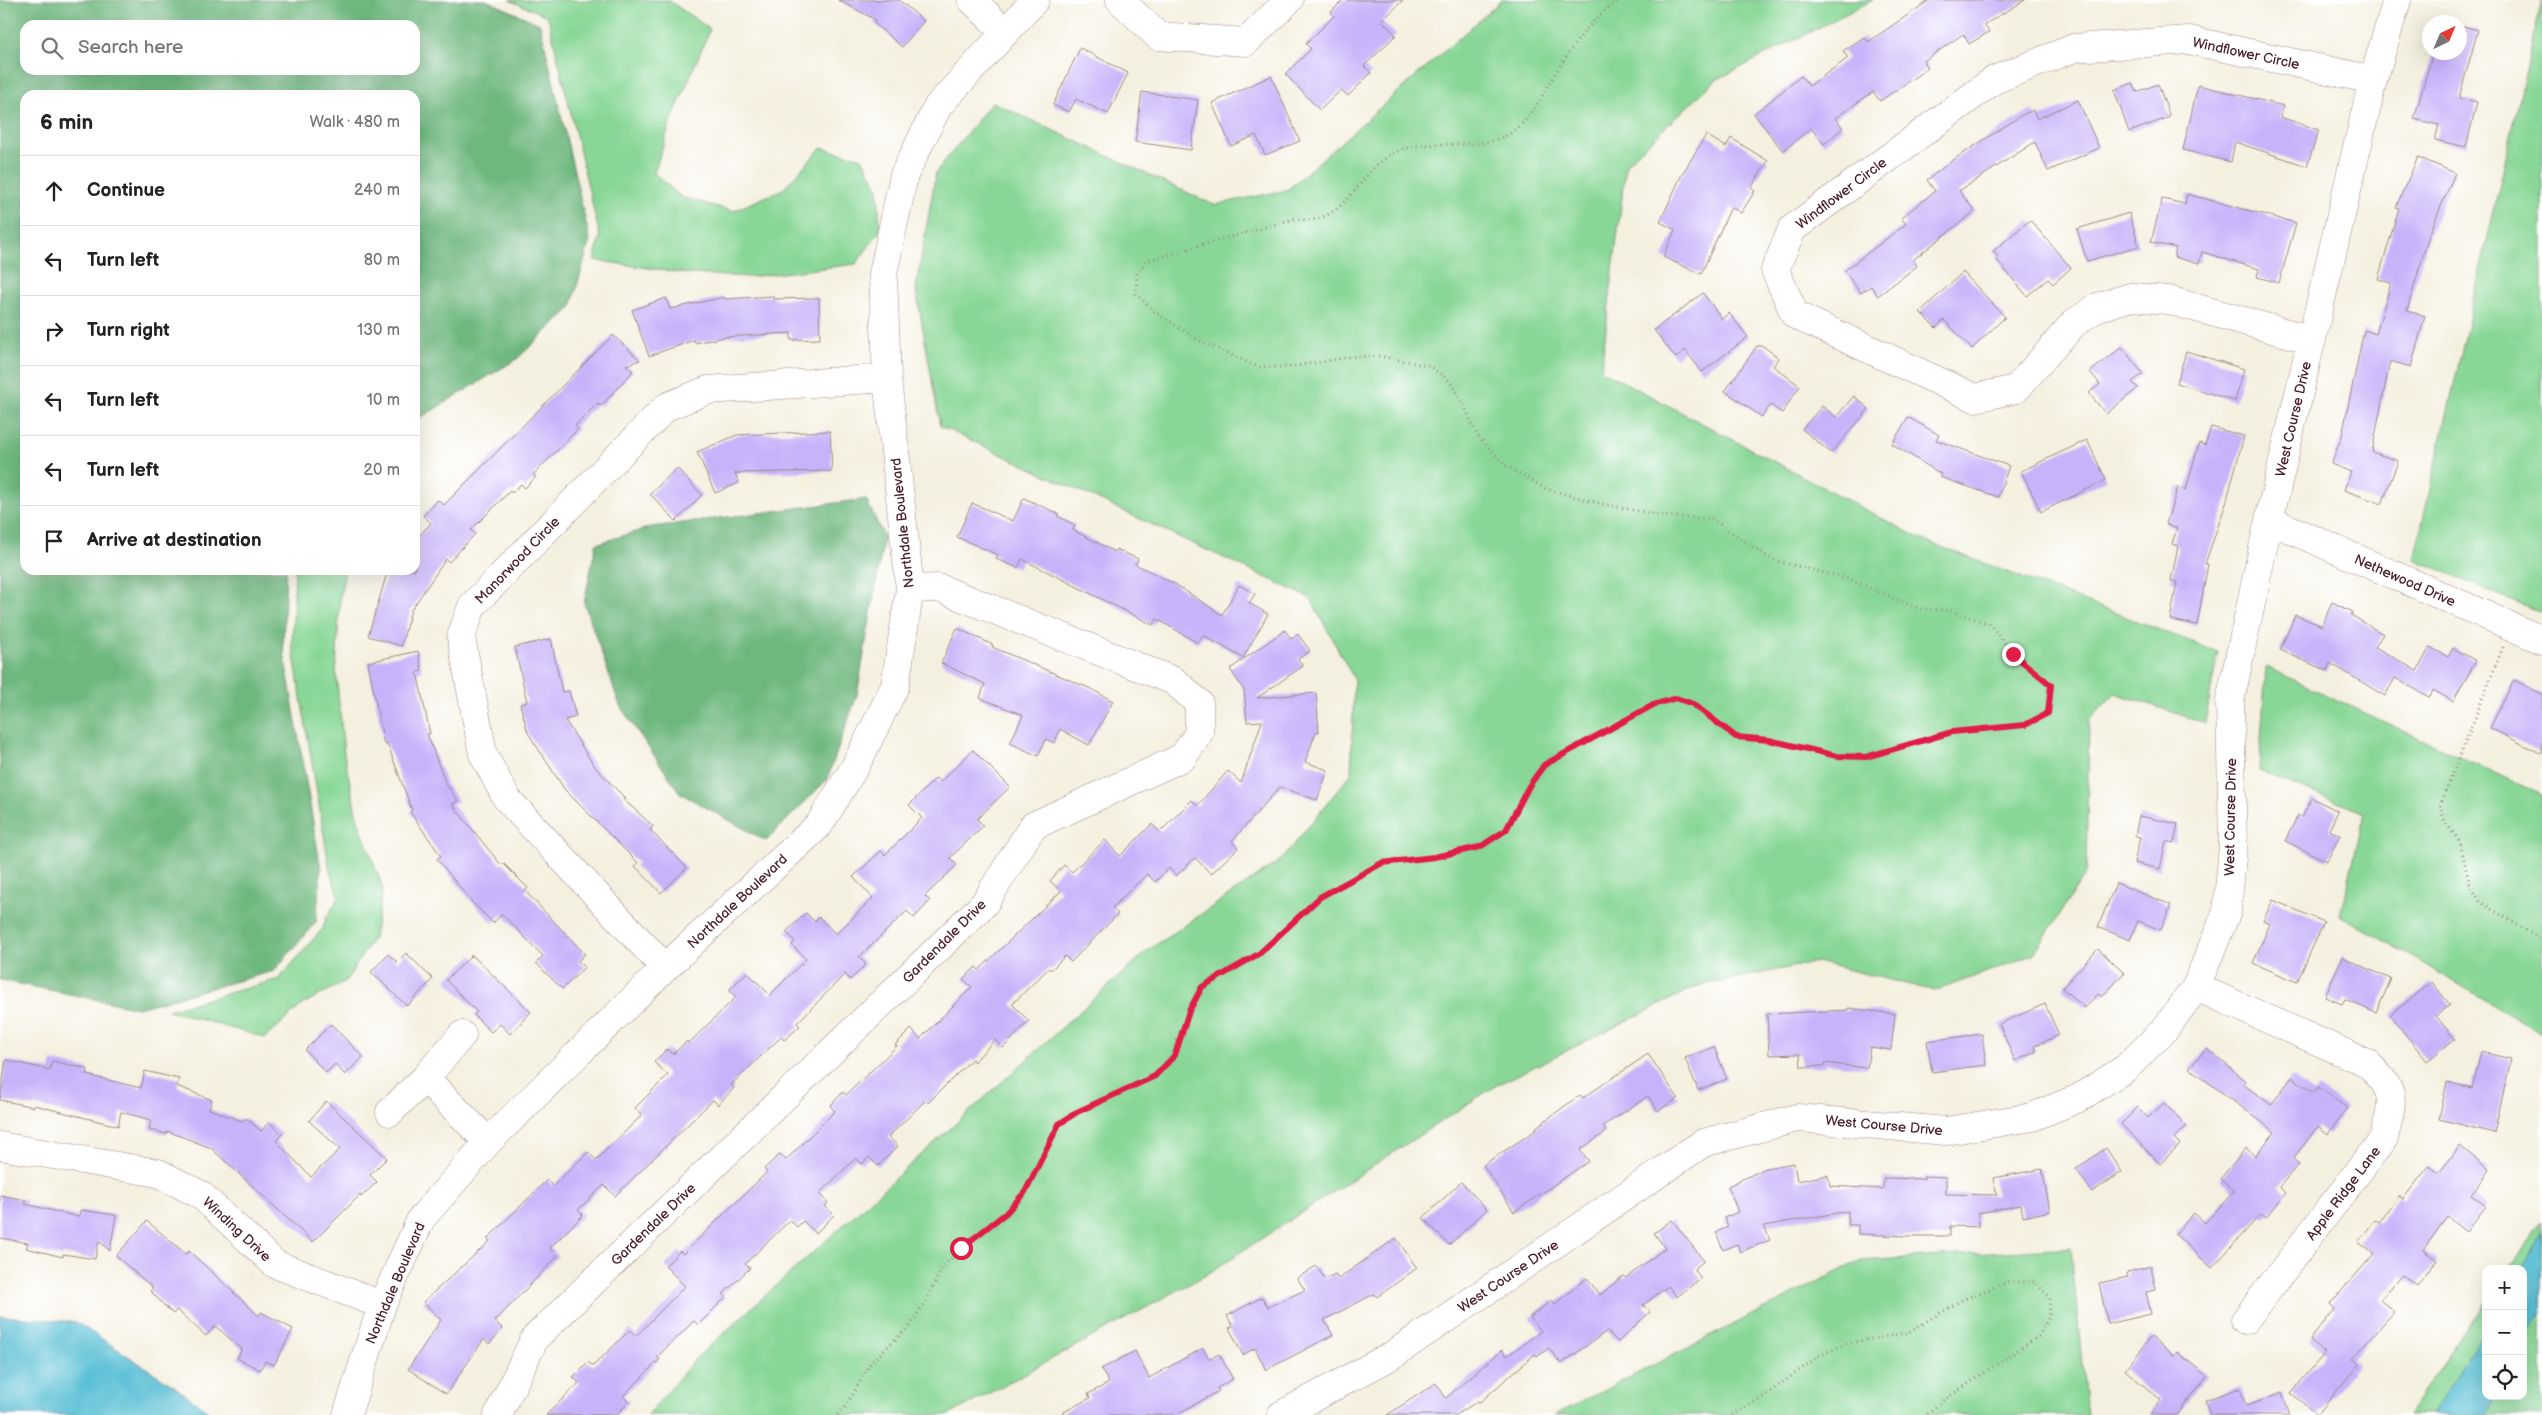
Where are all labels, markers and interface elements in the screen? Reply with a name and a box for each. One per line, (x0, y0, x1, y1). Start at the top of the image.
north arrow (2422, 15, 2467, 60)
search box (20, 20, 420, 75)
icon: search (38, 34, 66, 62)
street label: Windflower Circle (2191, 34, 2301, 73)
text: Search here (78, 36, 183, 59)
text: 6 min (40, 110, 93, 135)
text: Walk · 480 m (309, 113, 400, 132)
street label: Windflower Circle (1793, 154, 1890, 233)
icon: ahead (40, 177, 68, 205)
text: Continue (87, 179, 165, 202)
text: 240 m (354, 181, 400, 200)
icon: left (40, 247, 68, 275)
text: Turn left (87, 249, 159, 272)
text: 80 m (364, 251, 400, 270)
icon: right (40, 317, 68, 345)
text: Turn right (87, 319, 170, 342)
text: 130 m (357, 321, 400, 340)
street label: West Course Drive (2272, 360, 2315, 478)
icon: left (40, 387, 68, 415)
text: Turn left (87, 389, 159, 412)
text: 10 m (367, 391, 400, 410)
icon: left (40, 457, 68, 485)
street label: Northdale Boulevard (887, 457, 918, 589)
text: Turn left (87, 459, 159, 482)
text: 20 m (364, 461, 400, 480)
street label: Manorwood Circle (471, 513, 563, 608)
icon: arrive (40, 527, 68, 555)
text: Arrive at destination (87, 529, 262, 552)
street label: Nethewood Drive (2352, 551, 2458, 610)
route end (2002, 643, 2025, 666)
street label: West Course Drive (2221, 758, 2240, 876)
street label: Northdale Boulevard (684, 851, 791, 952)
street label: Gardendale Drive (899, 896, 990, 987)
street label: West Course Drive (1825, 1112, 1943, 1139)
street label: Apple Ridge Lane (2303, 1143, 2384, 1244)
street label: Gardendale Drive (607, 1180, 699, 1269)
street label: Winding Drive (199, 1193, 274, 1265)
street label: Northdale Boulevard (362, 1220, 429, 1347)
street label: West Course Drive (1455, 1236, 1562, 1316)
route start (950, 1237, 973, 1260)
map controls (2482, 1265, 2527, 1400)
button: + (2482, 1265, 2527, 1310)
button: − (2482, 1310, 2527, 1355)
button: locate (2482, 1355, 2527, 1400)

